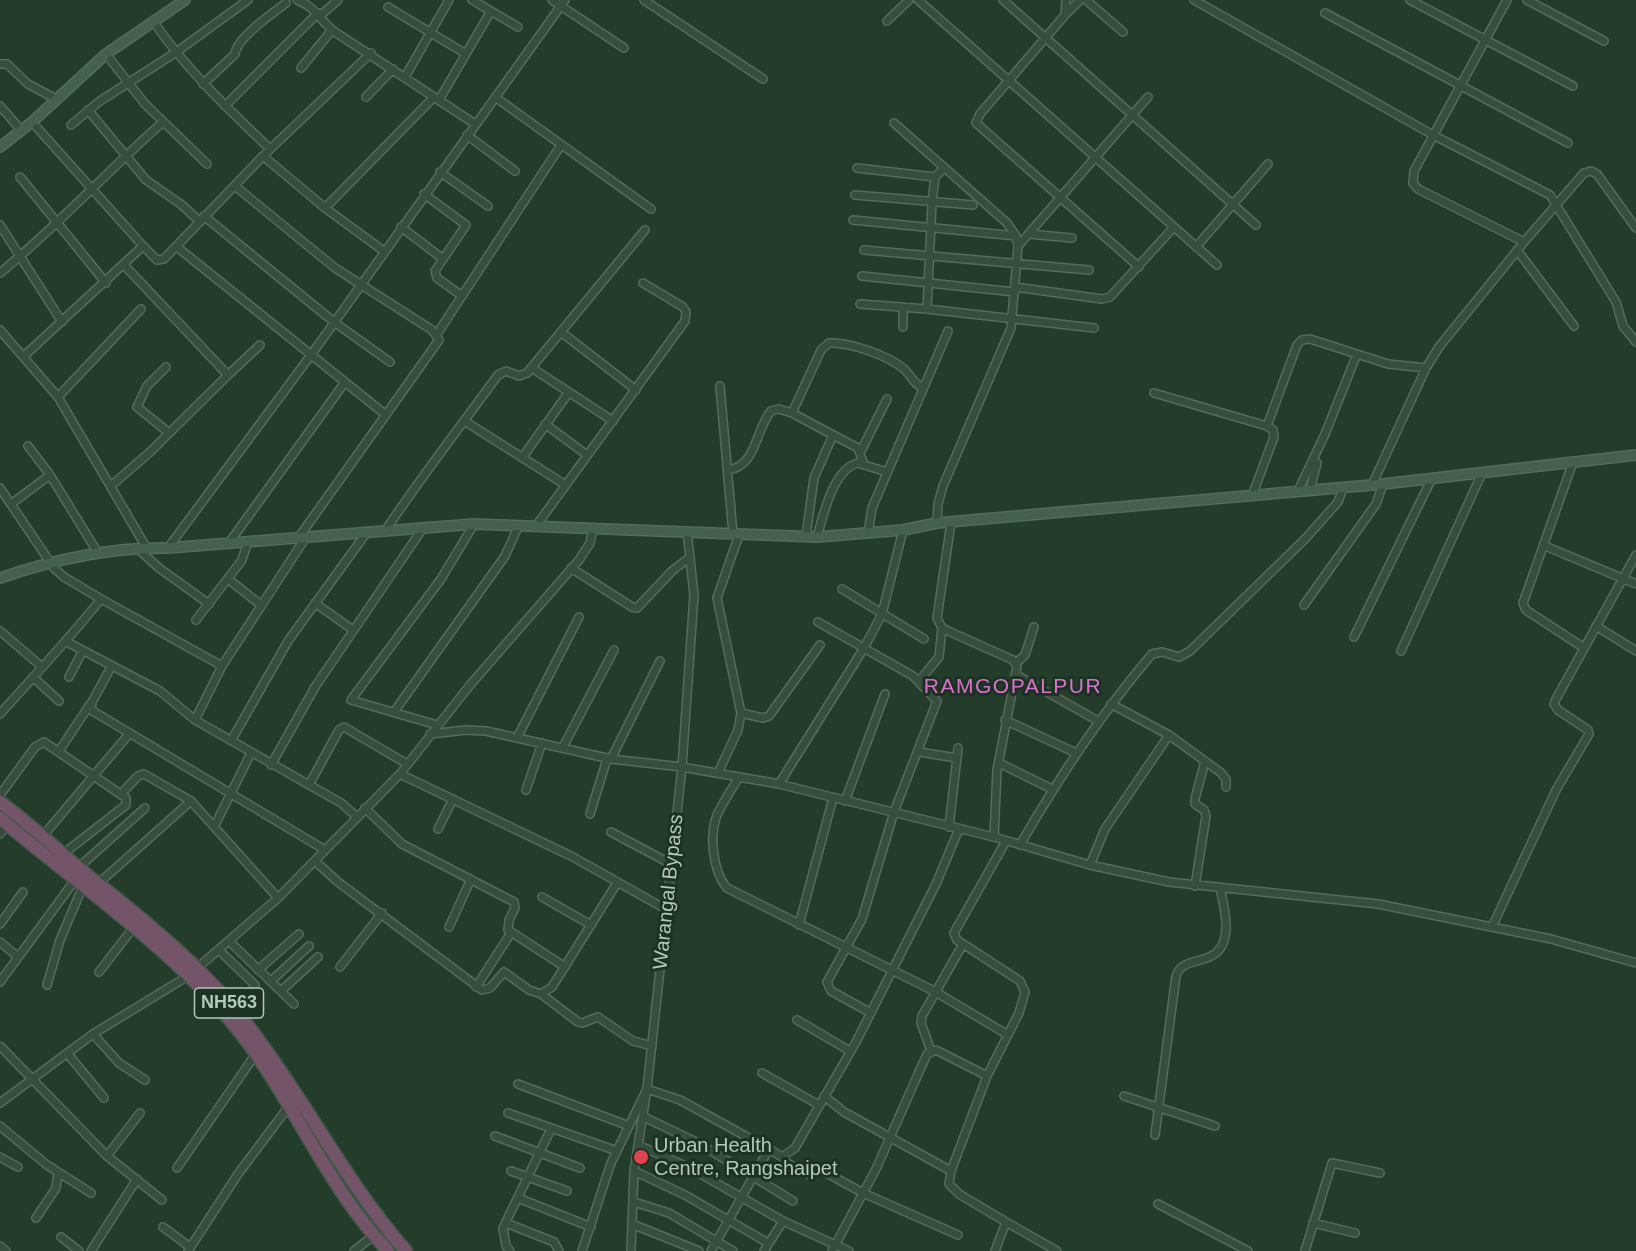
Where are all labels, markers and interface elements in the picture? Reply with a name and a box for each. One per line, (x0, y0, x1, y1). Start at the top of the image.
district label: RAMGOPALPUR (924, 674, 1102, 700)
street label: Warangal Bypass (649, 813, 689, 971)
road number: NH563 (194, 988, 264, 1018)
place label: Urban Health Centre, Rangshaipet (654, 1134, 837, 1181)
marker: Urban Health Centre, Rangshaipet (632, 1148, 650, 1166)

